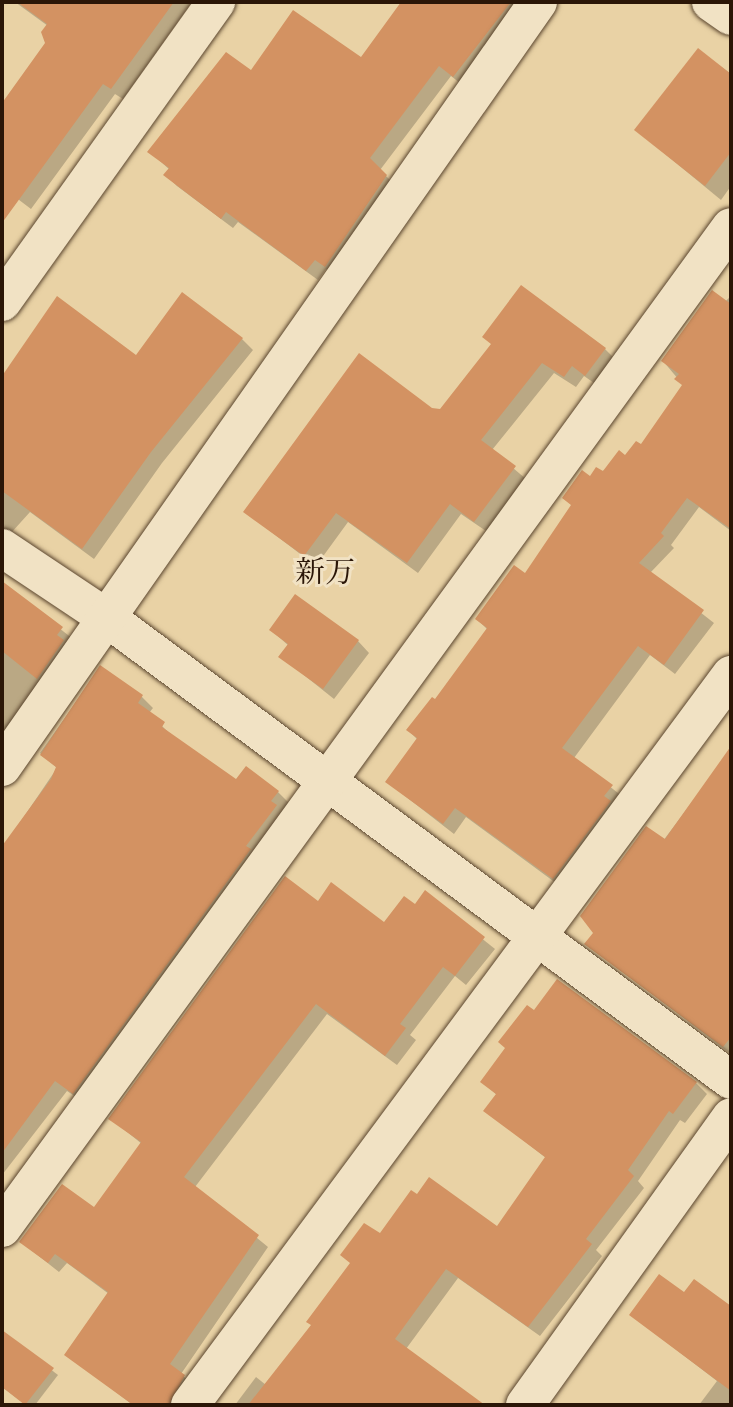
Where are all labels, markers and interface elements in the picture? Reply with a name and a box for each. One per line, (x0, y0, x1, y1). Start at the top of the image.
district label: 新万 (295, 554, 355, 590)

